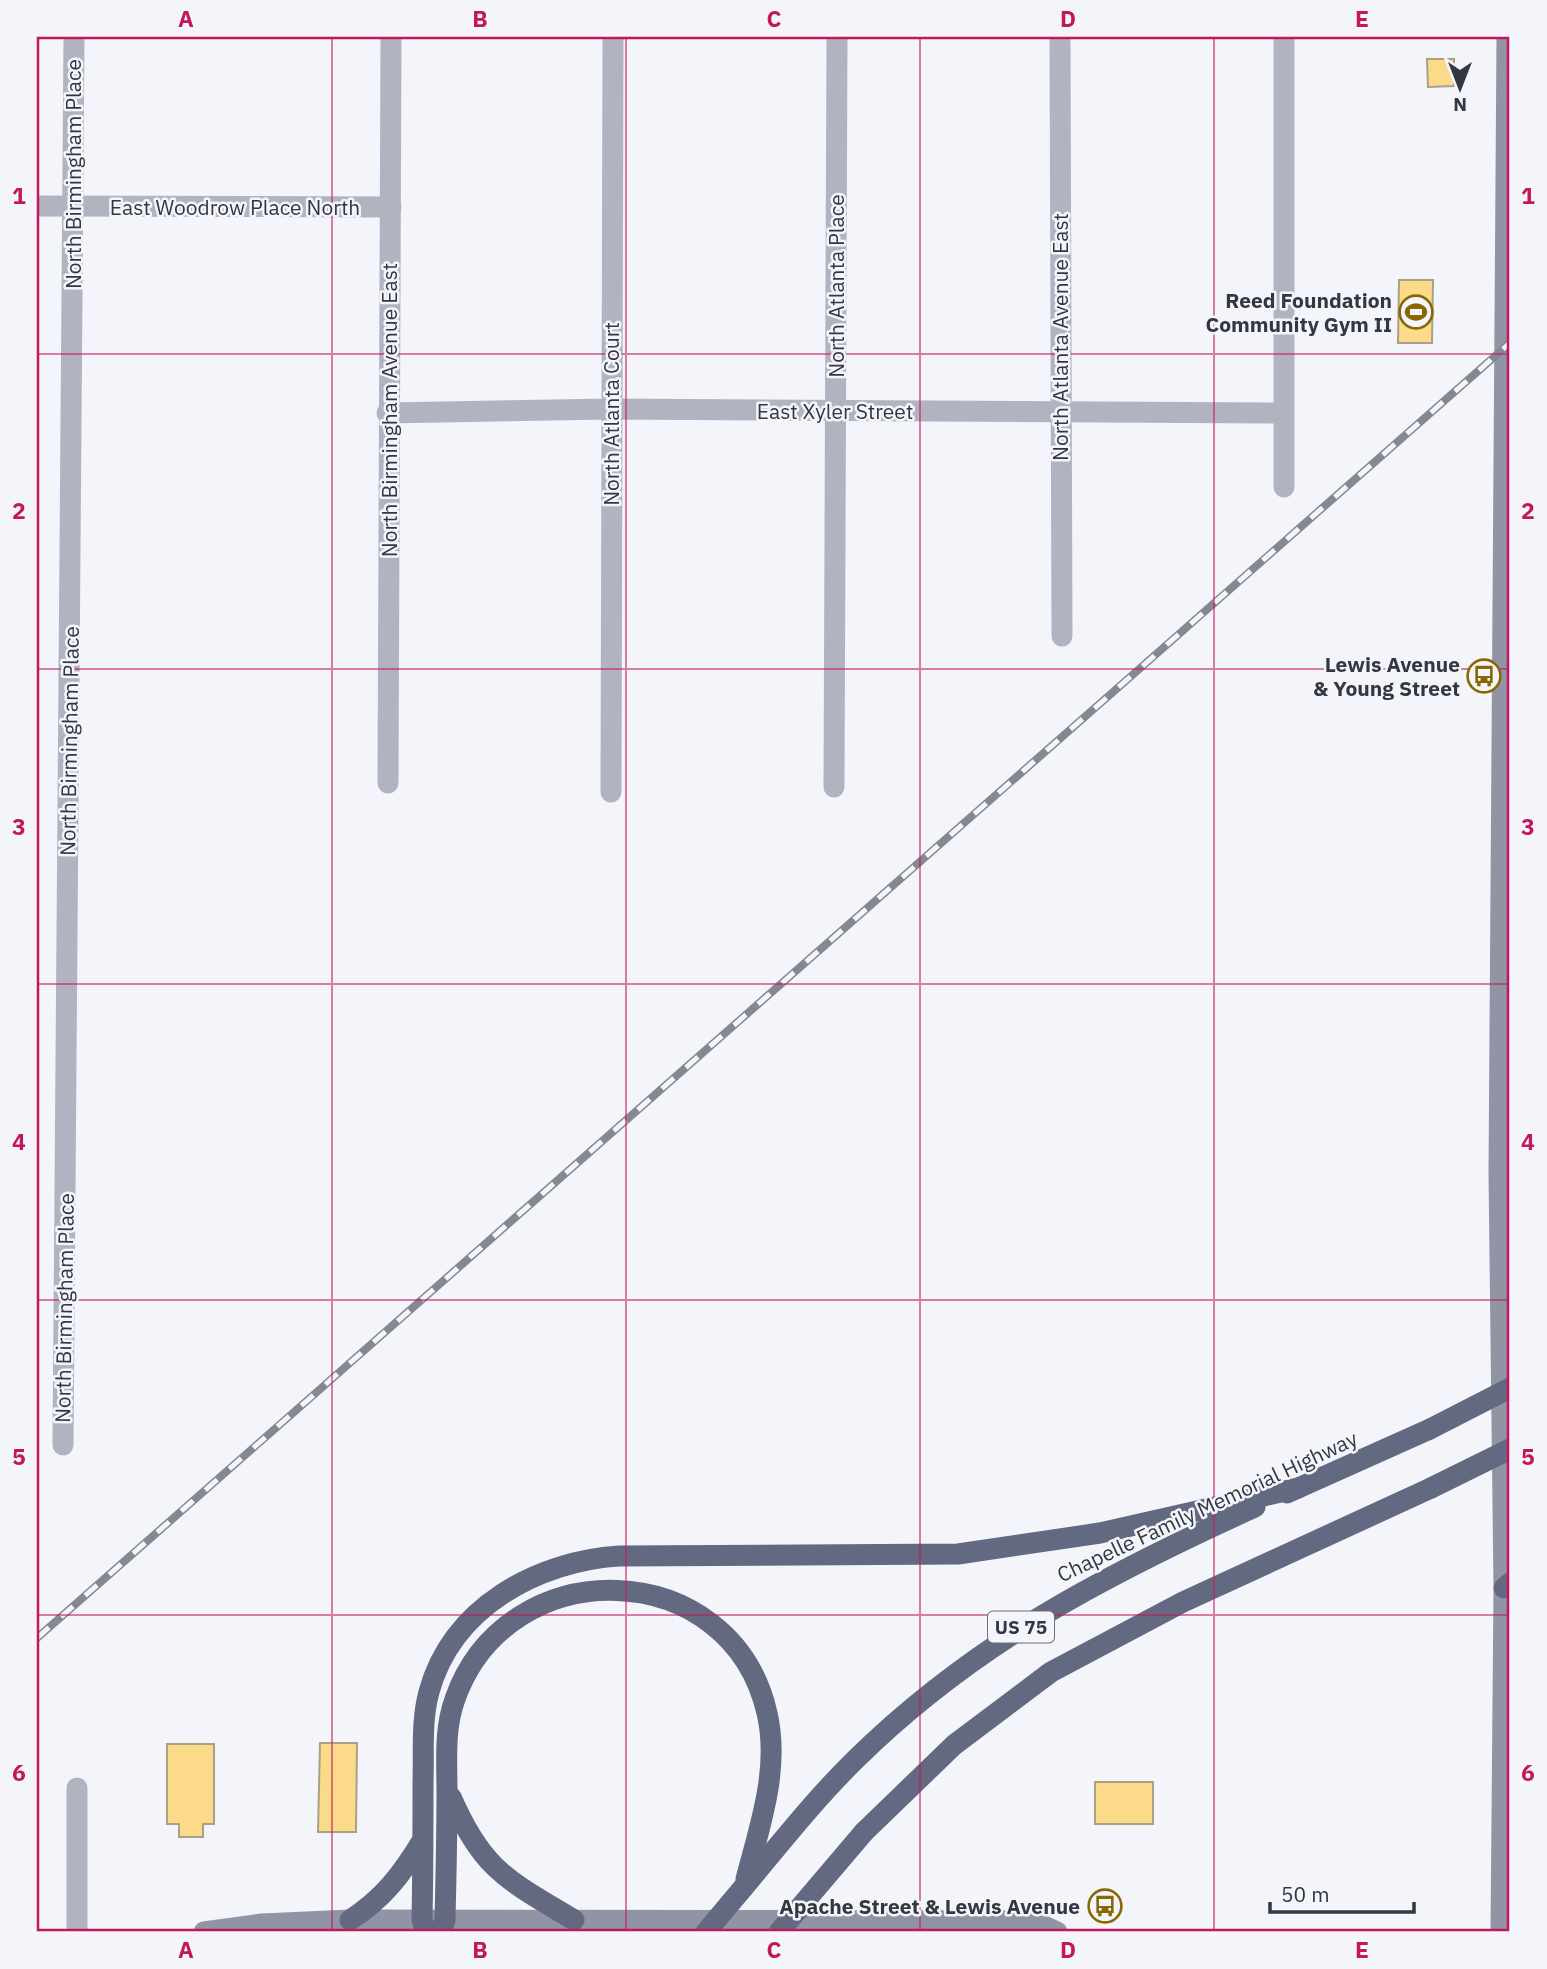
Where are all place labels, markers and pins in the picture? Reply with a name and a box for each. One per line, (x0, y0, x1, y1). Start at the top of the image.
place label: Reed Foundation Community Gym II (1205, 286, 1392, 338)
sports icon: Reed Foundation Community Gym II (1397, 293, 1435, 331)
place label: Lewis Avenue & Young Street (1313, 650, 1460, 702)
bus stop icon: Lewis Avenue & Young Street (1465, 657, 1503, 695)
bus stop icon: Apache Street & Lewis Avenue (1086, 1887, 1124, 1925)
place label: Apache Street & Lewis Avenue (779, 1892, 1080, 1920)

